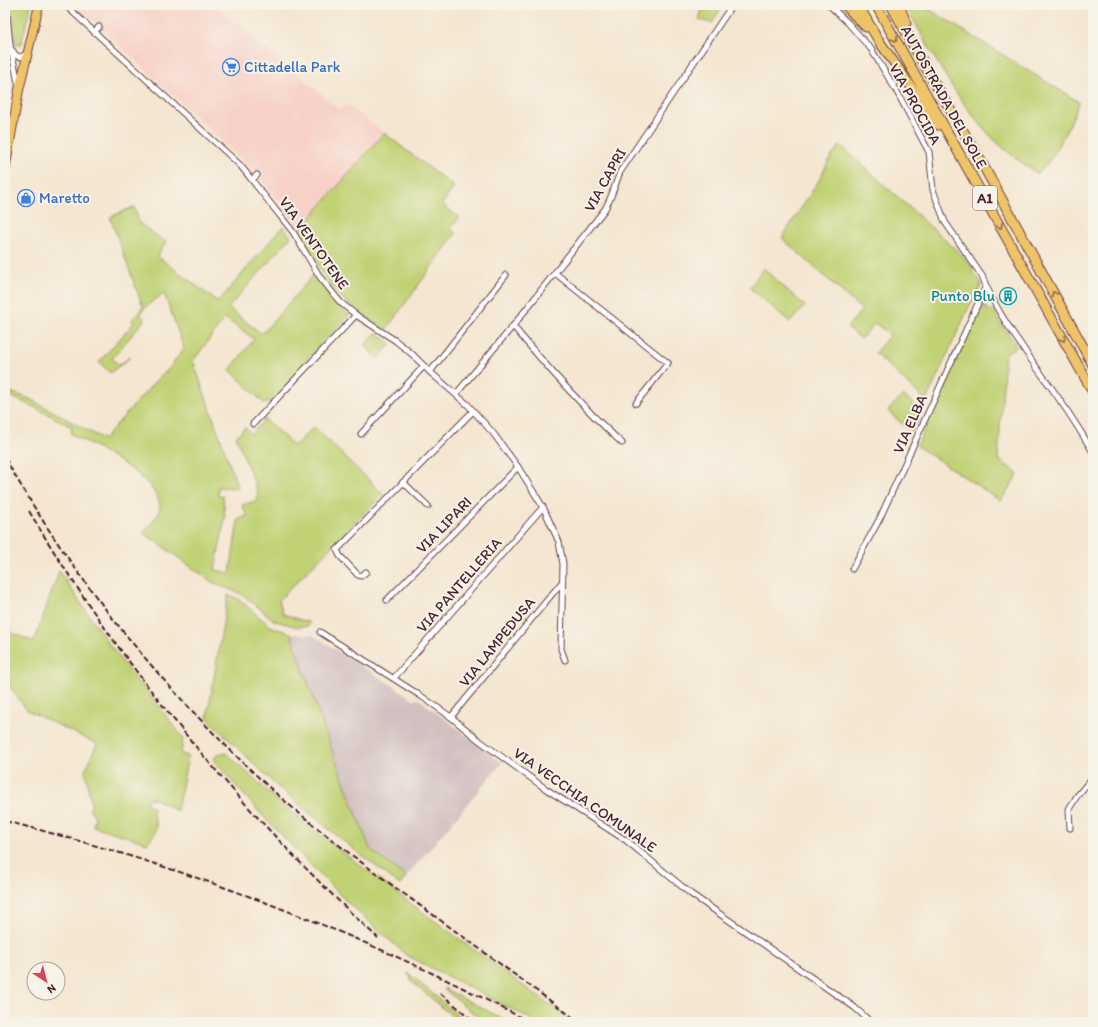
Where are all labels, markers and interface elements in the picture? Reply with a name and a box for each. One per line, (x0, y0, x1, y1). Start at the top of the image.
street label: AUTOSTRADA DEL SOLE (897, 22, 991, 172)
one-way arrow (891, 35, 898, 42)
supermarket icon: Cittadella Park (221, 57, 241, 77)
place label: Cittadella Park (244, 58, 341, 76)
street label: VIA PROCIDA (885, 60, 945, 148)
street label: VIA CAPRI (580, 145, 630, 215)
road number: A1 (973, 186, 997, 210)
shop icon: Maretto (16, 188, 36, 208)
place label: Maretto (39, 189, 90, 207)
street label: VIA VENTOTENE (275, 193, 353, 293)
one-way arrow (995, 222, 1002, 229)
building icon: Punto Blu (998, 286, 1018, 306)
place label: Punto Blu (931, 287, 996, 305)
one-way arrow (1051, 291, 1059, 298)
one-way arrow (1059, 335, 1066, 342)
street label: VIA ELBA (889, 391, 931, 456)
street label: VIA LIPARI (413, 493, 475, 557)
street label: VIA PANTELLERIA (413, 533, 505, 636)
street label: VIA LAMPEDUSA (455, 593, 539, 691)
street label: VIA VECCHIA COMUNALE (510, 744, 660, 856)
north arrow (26, 961, 66, 1001)
text: N (45, 981, 58, 996)

